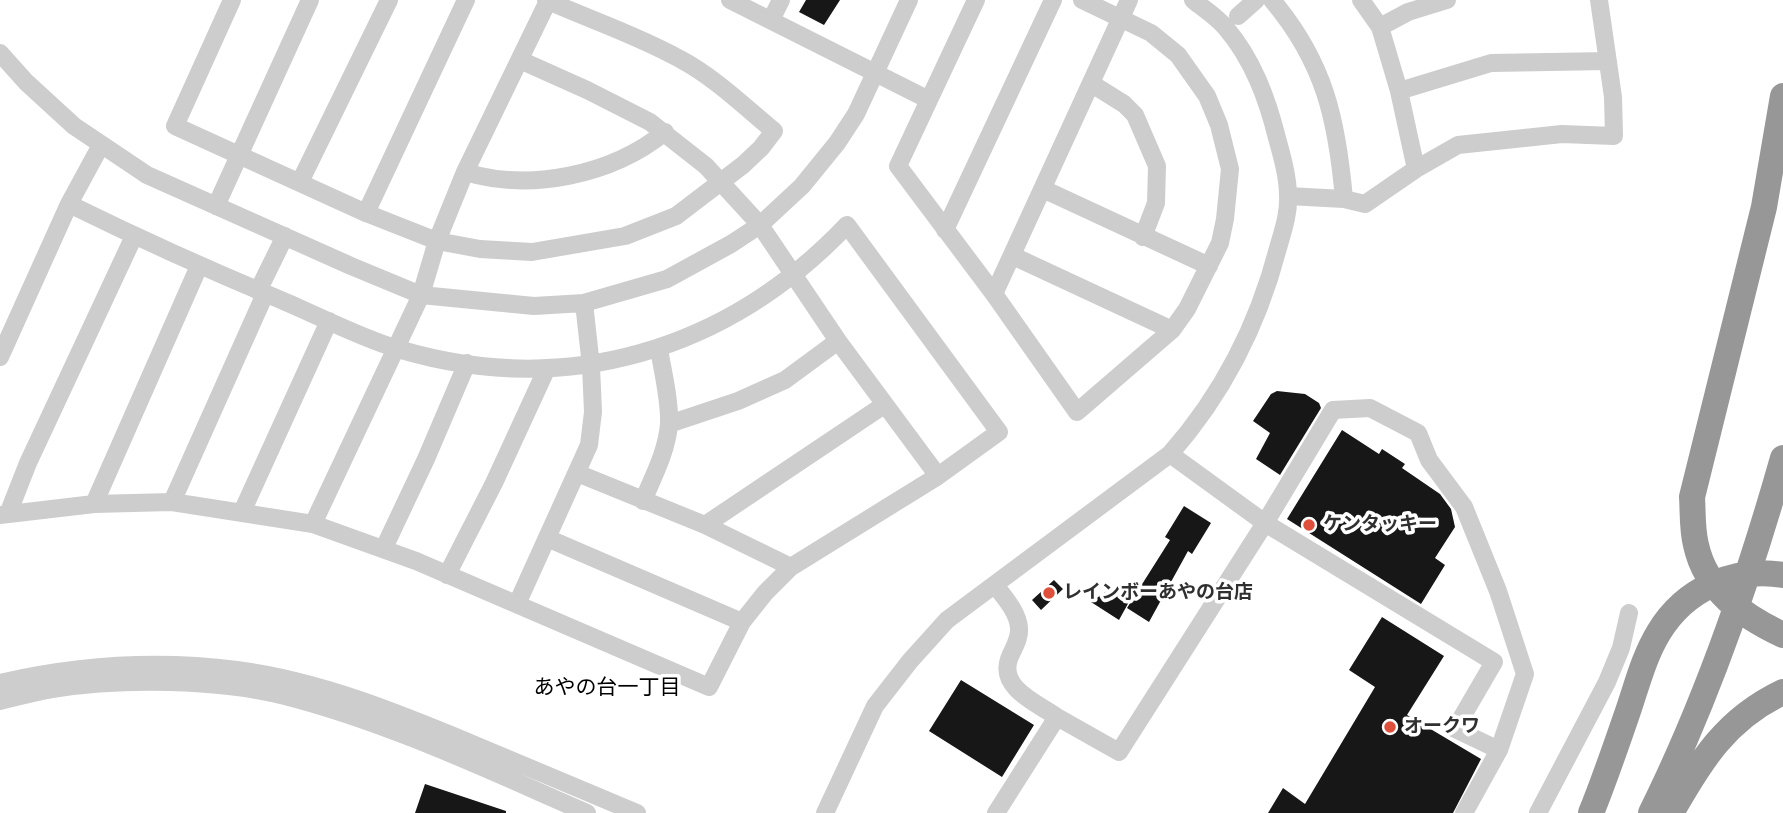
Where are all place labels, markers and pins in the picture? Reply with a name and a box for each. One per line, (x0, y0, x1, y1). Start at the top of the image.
place label: ケンタッキー (1323, 514, 1437, 536)
marker: ケンタッキー (1301, 517, 1317, 533)
place label: レインボーあやの台店 (1063, 582, 1253, 604)
marker: レインボーあやの台店 (1041, 585, 1057, 601)
place label: オークワ (1404, 716, 1480, 738)
marker: オークワ (1382, 719, 1398, 735)

